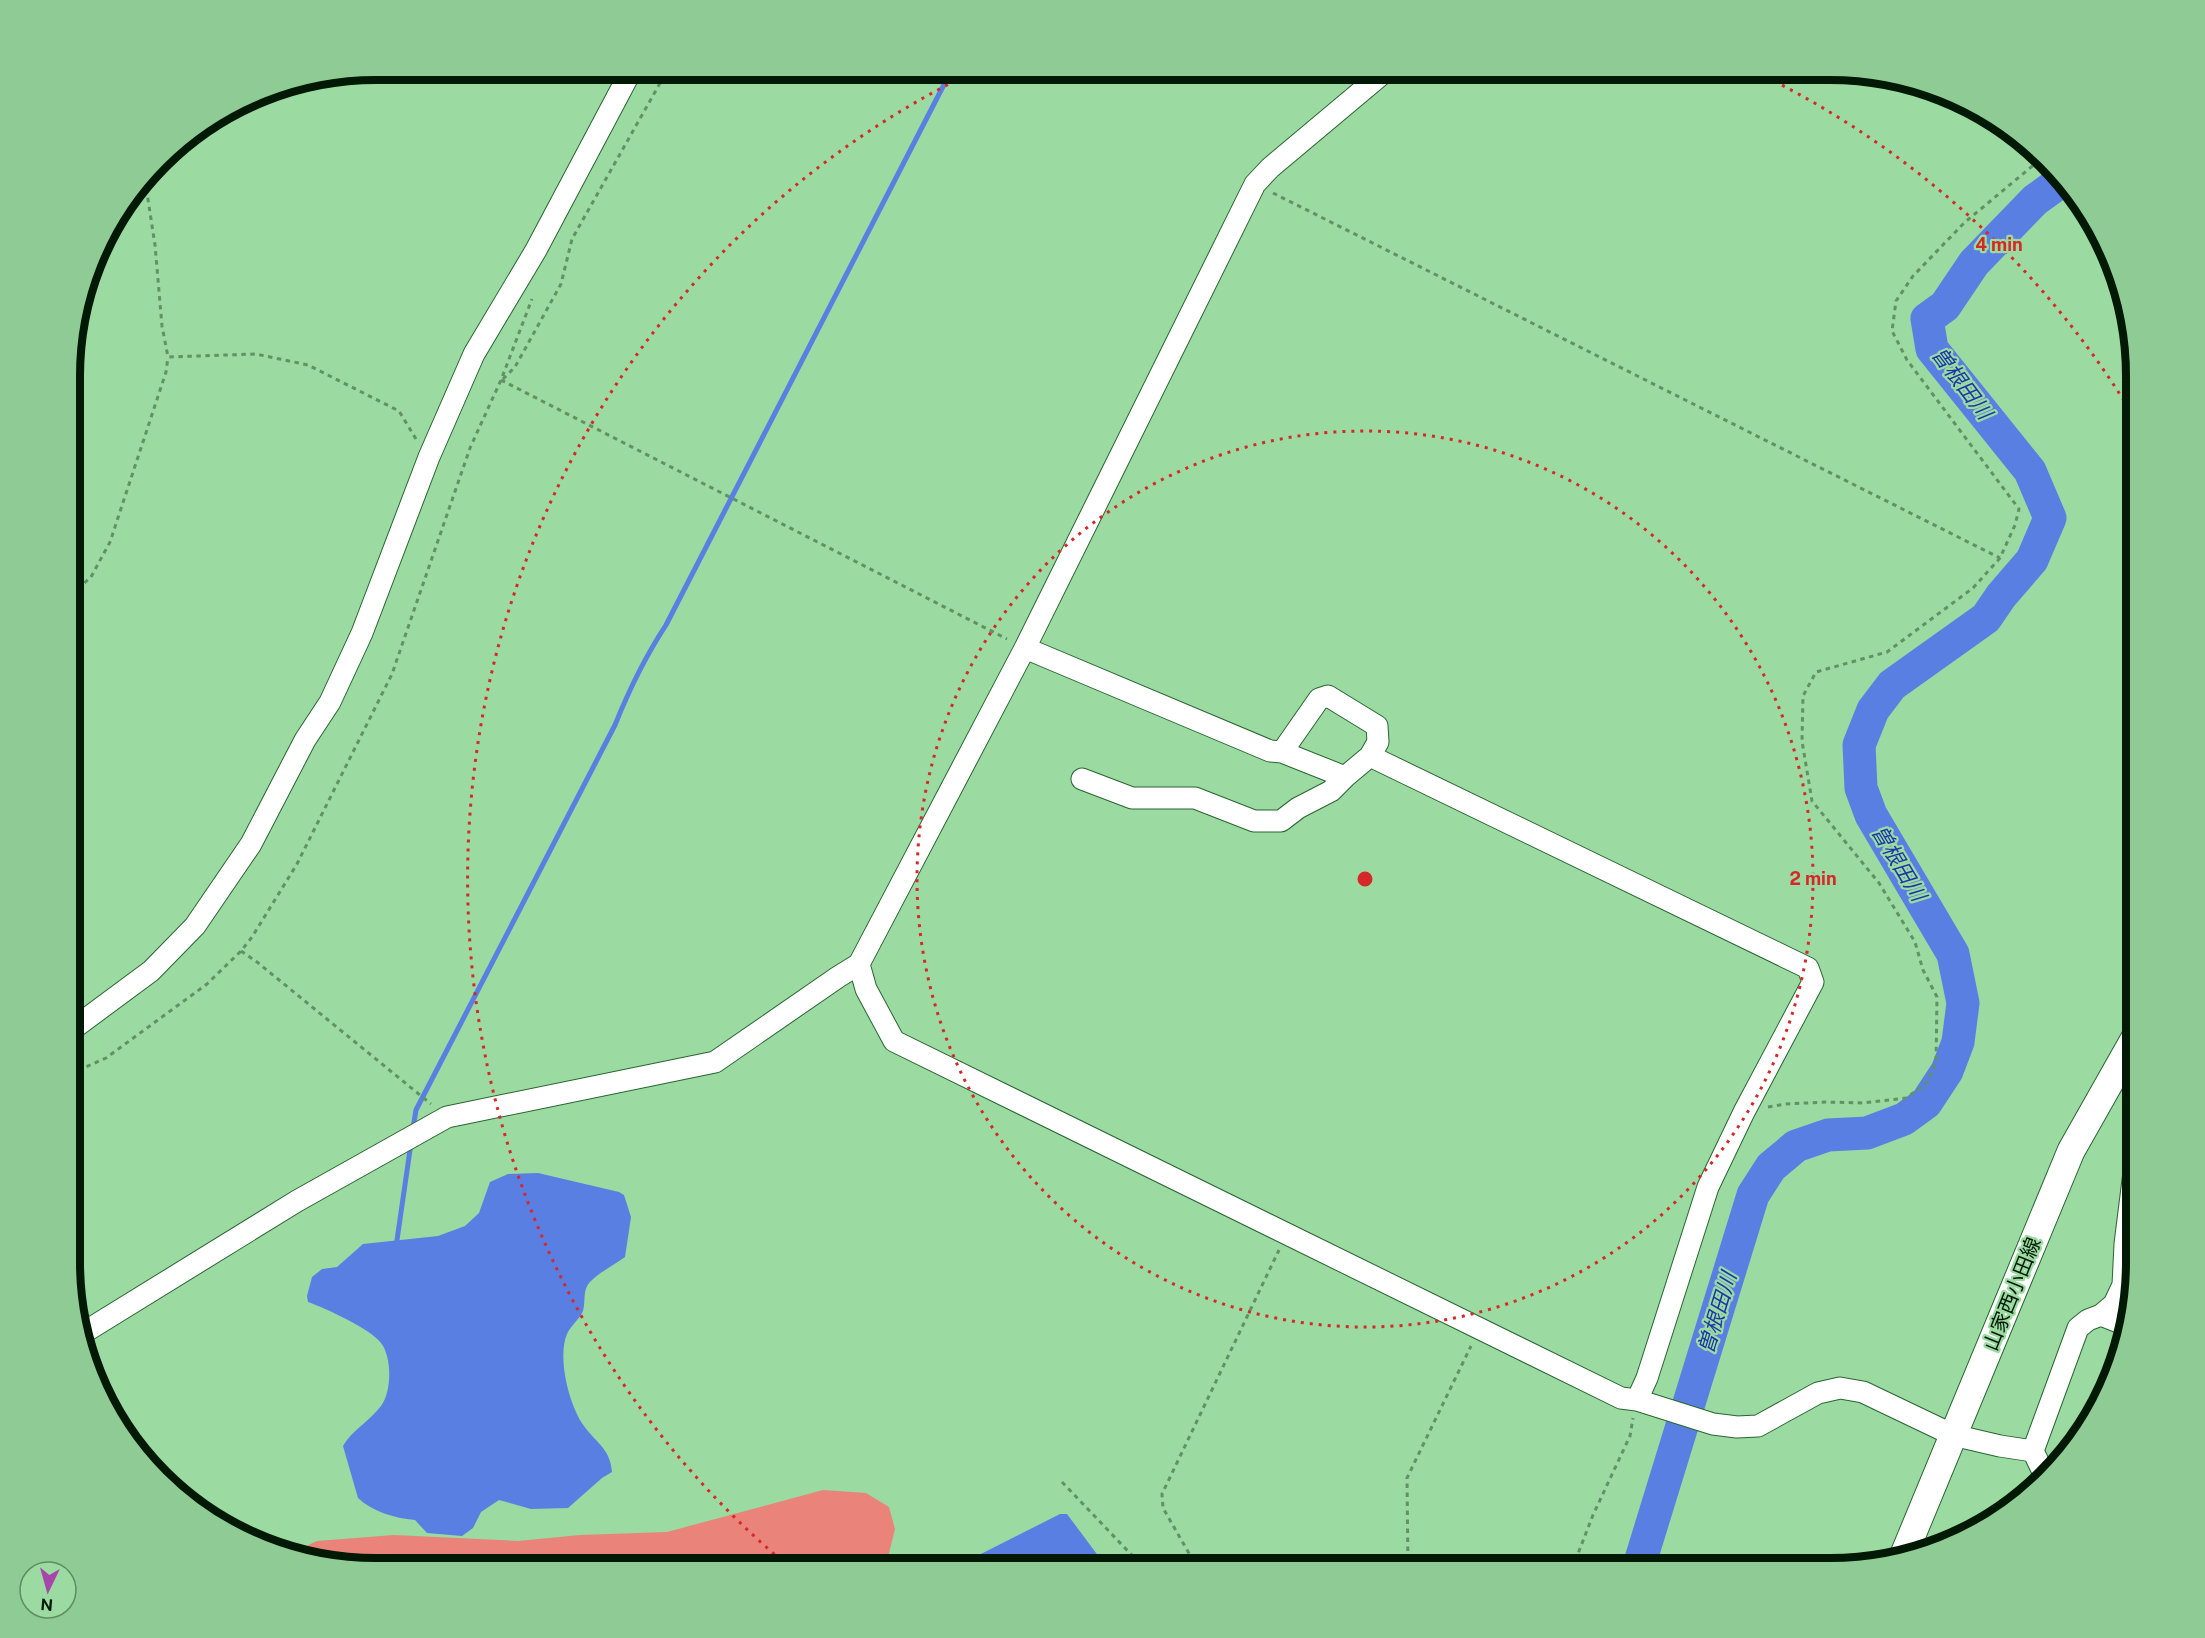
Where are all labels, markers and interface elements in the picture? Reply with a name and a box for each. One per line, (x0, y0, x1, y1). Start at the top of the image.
text: 4 min (1975, 234, 2023, 255)
water label: 曽根田川 (1927, 342, 1998, 426)
water label: 曽根田川 (1867, 821, 1932, 907)
text: 2 min (1789, 868, 1837, 889)
centre of rings (1355, 869, 1375, 889)
street label: 山家西小田線 (1978, 1234, 2046, 1354)
water label: 曽根田川 (1693, 1267, 1742, 1357)
north arrow (18, 1560, 78, 1620)
text: N (40, 1594, 54, 1614)

